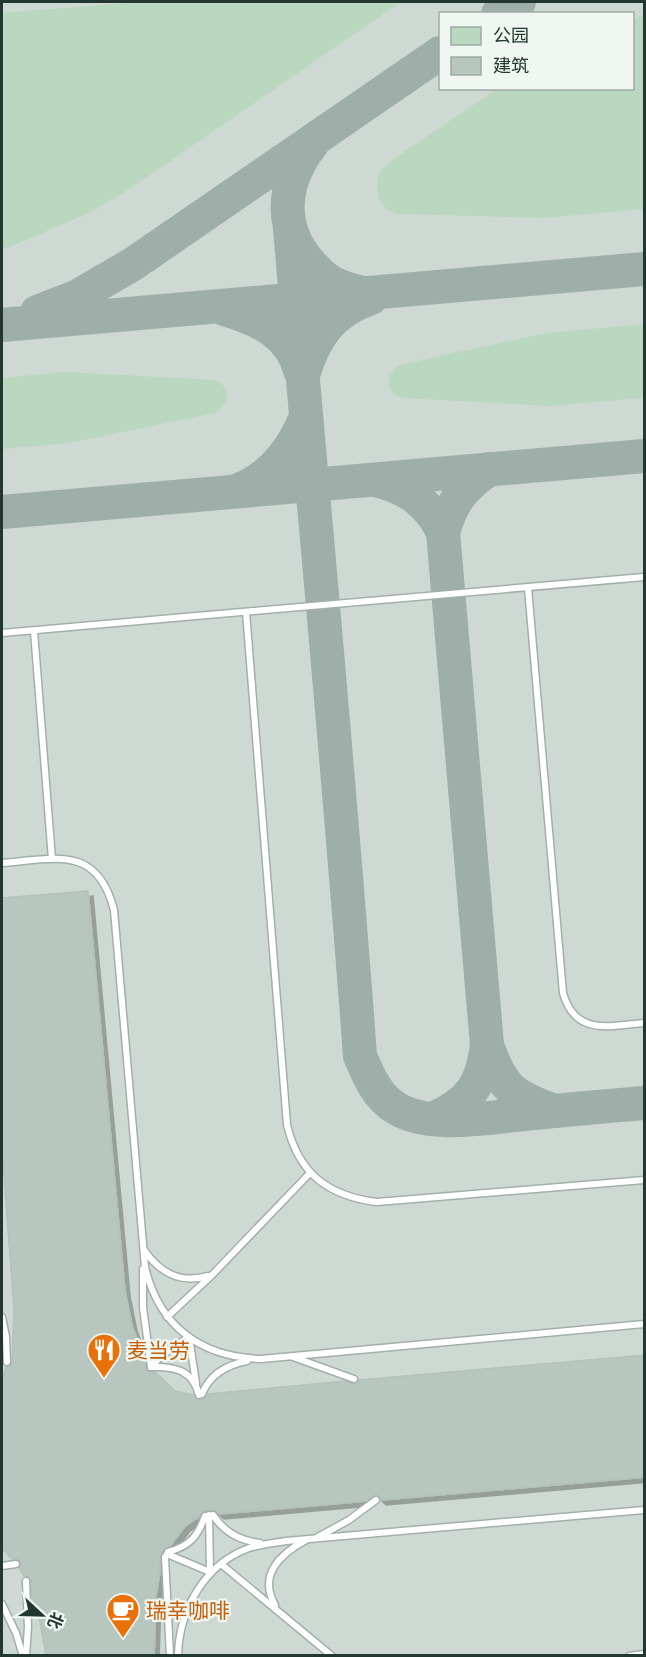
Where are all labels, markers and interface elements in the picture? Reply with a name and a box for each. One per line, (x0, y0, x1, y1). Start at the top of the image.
legend (439, 12, 634, 90)
text: 公园 (493, 24, 529, 47)
text: 建筑 (493, 54, 529, 77)
restaurant icon: 麦当劳 (86, 1332, 122, 1379)
place label: 麦当劳 (127, 1336, 190, 1364)
north arrow (12, 1585, 72, 1645)
cafe icon: 瑞幸咖啡 (105, 1592, 141, 1639)
place label: 瑞幸咖啡 (146, 1596, 230, 1624)
text: 北 (44, 1609, 68, 1632)

